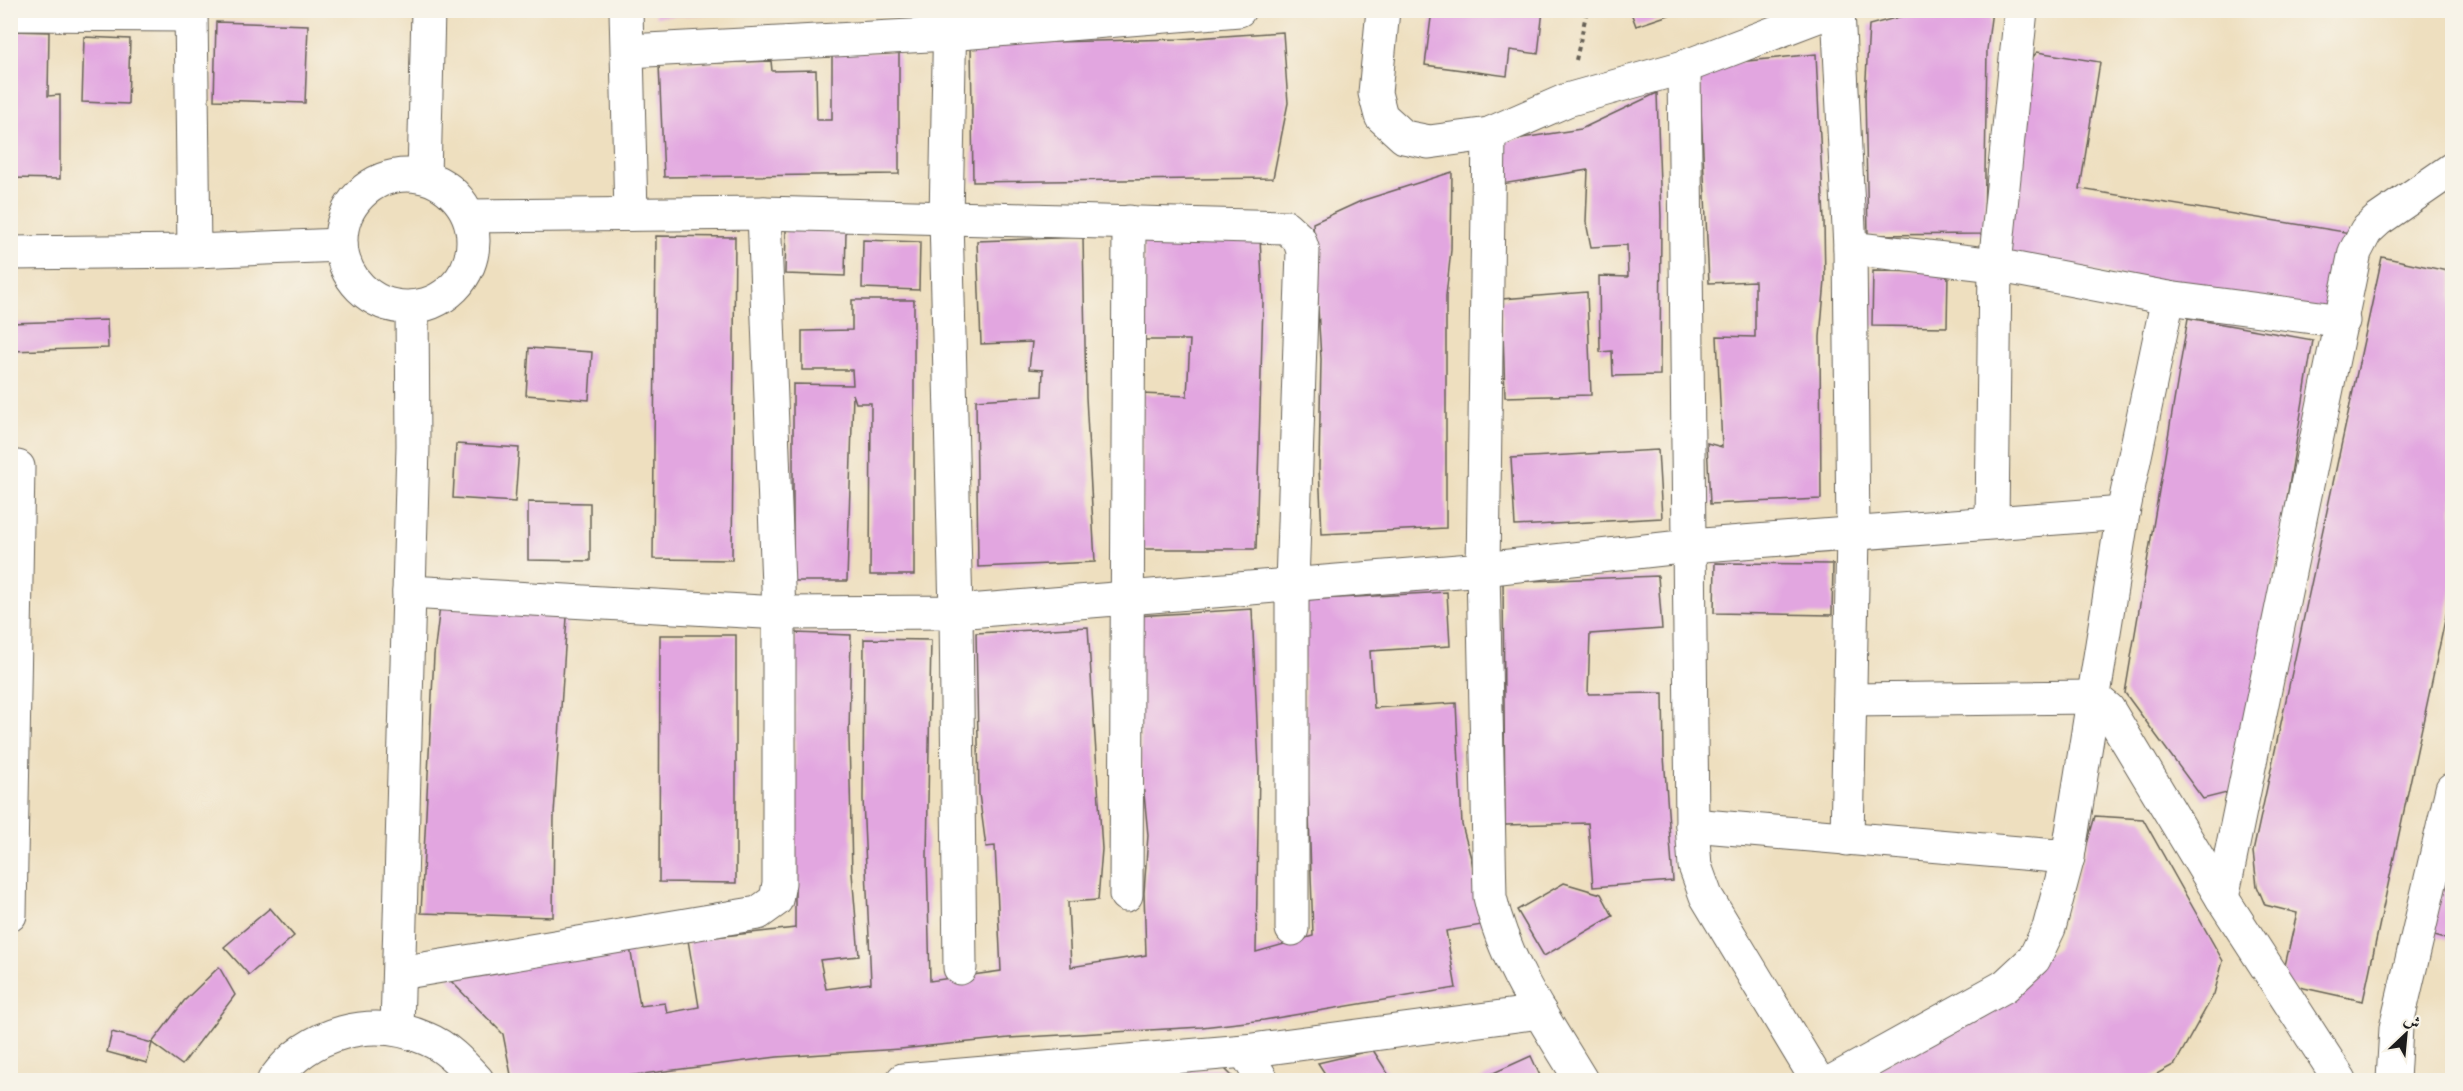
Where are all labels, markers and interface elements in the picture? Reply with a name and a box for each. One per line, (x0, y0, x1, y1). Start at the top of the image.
north arrow (2376, 1004, 2436, 1064)
text: ش (2401, 1009, 2424, 1033)

